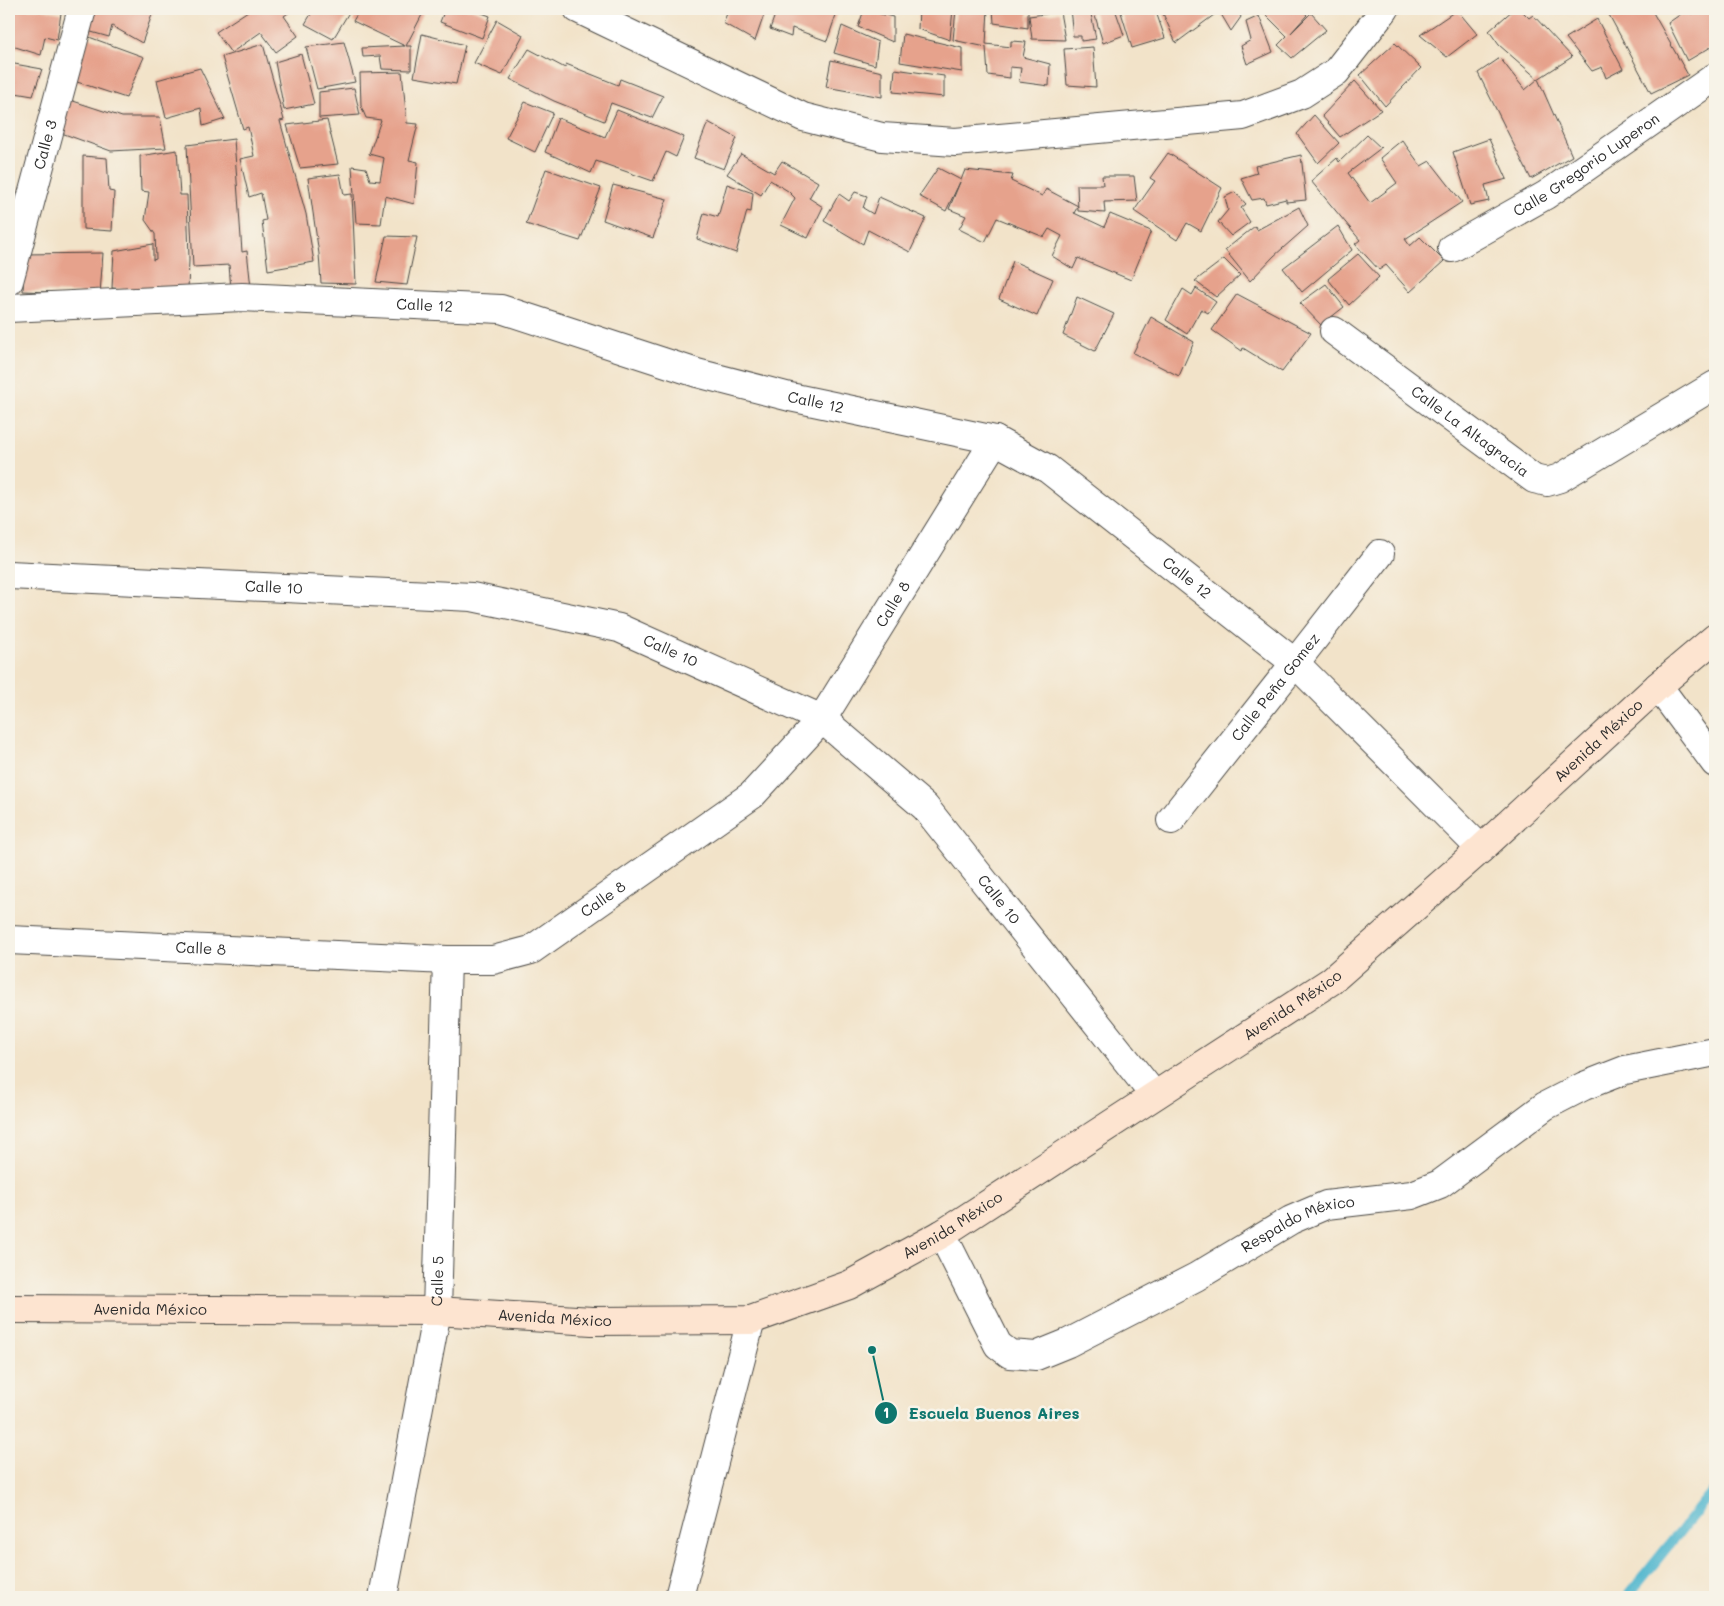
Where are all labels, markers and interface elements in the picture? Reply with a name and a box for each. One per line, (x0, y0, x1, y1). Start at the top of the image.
street label: Calle Gregorio Luperon (1509, 108, 1663, 221)
street label: Calle 3 (28, 117, 61, 172)
street label: Calle 12 (396, 293, 453, 316)
street label: Calle La Altagracia (1407, 380, 1534, 481)
street label: Calle 12 (786, 386, 846, 417)
street label: Calle 12 (1159, 552, 1216, 603)
street label: Calle 10 (244, 575, 303, 598)
street label: Calle 8 (870, 577, 914, 631)
street label: Calle 10 (640, 629, 701, 671)
street label: Calle Peña Gomez (1226, 629, 1324, 745)
street label: Avenida México (1549, 694, 1647, 786)
street label: Calle 10 (974, 870, 1025, 928)
street label: Calle 8 (576, 876, 629, 921)
street label: Calle 8 (175, 937, 227, 959)
street label: Avenida México (1239, 965, 1346, 1044)
street label: Avenida México (899, 1186, 1006, 1263)
street label: Respaldo México (1237, 1191, 1356, 1257)
street label: Calle 5 (426, 1256, 448, 1307)
street label: Avenida México (93, 1298, 207, 1319)
street label: Avenida México (497, 1304, 612, 1330)
callout: Escuela Buenos Aires (873, 1398, 1089, 1429)
text: 1 (883, 1402, 889, 1422)
text: Escuela Buenos Aires (908, 1402, 1080, 1423)

